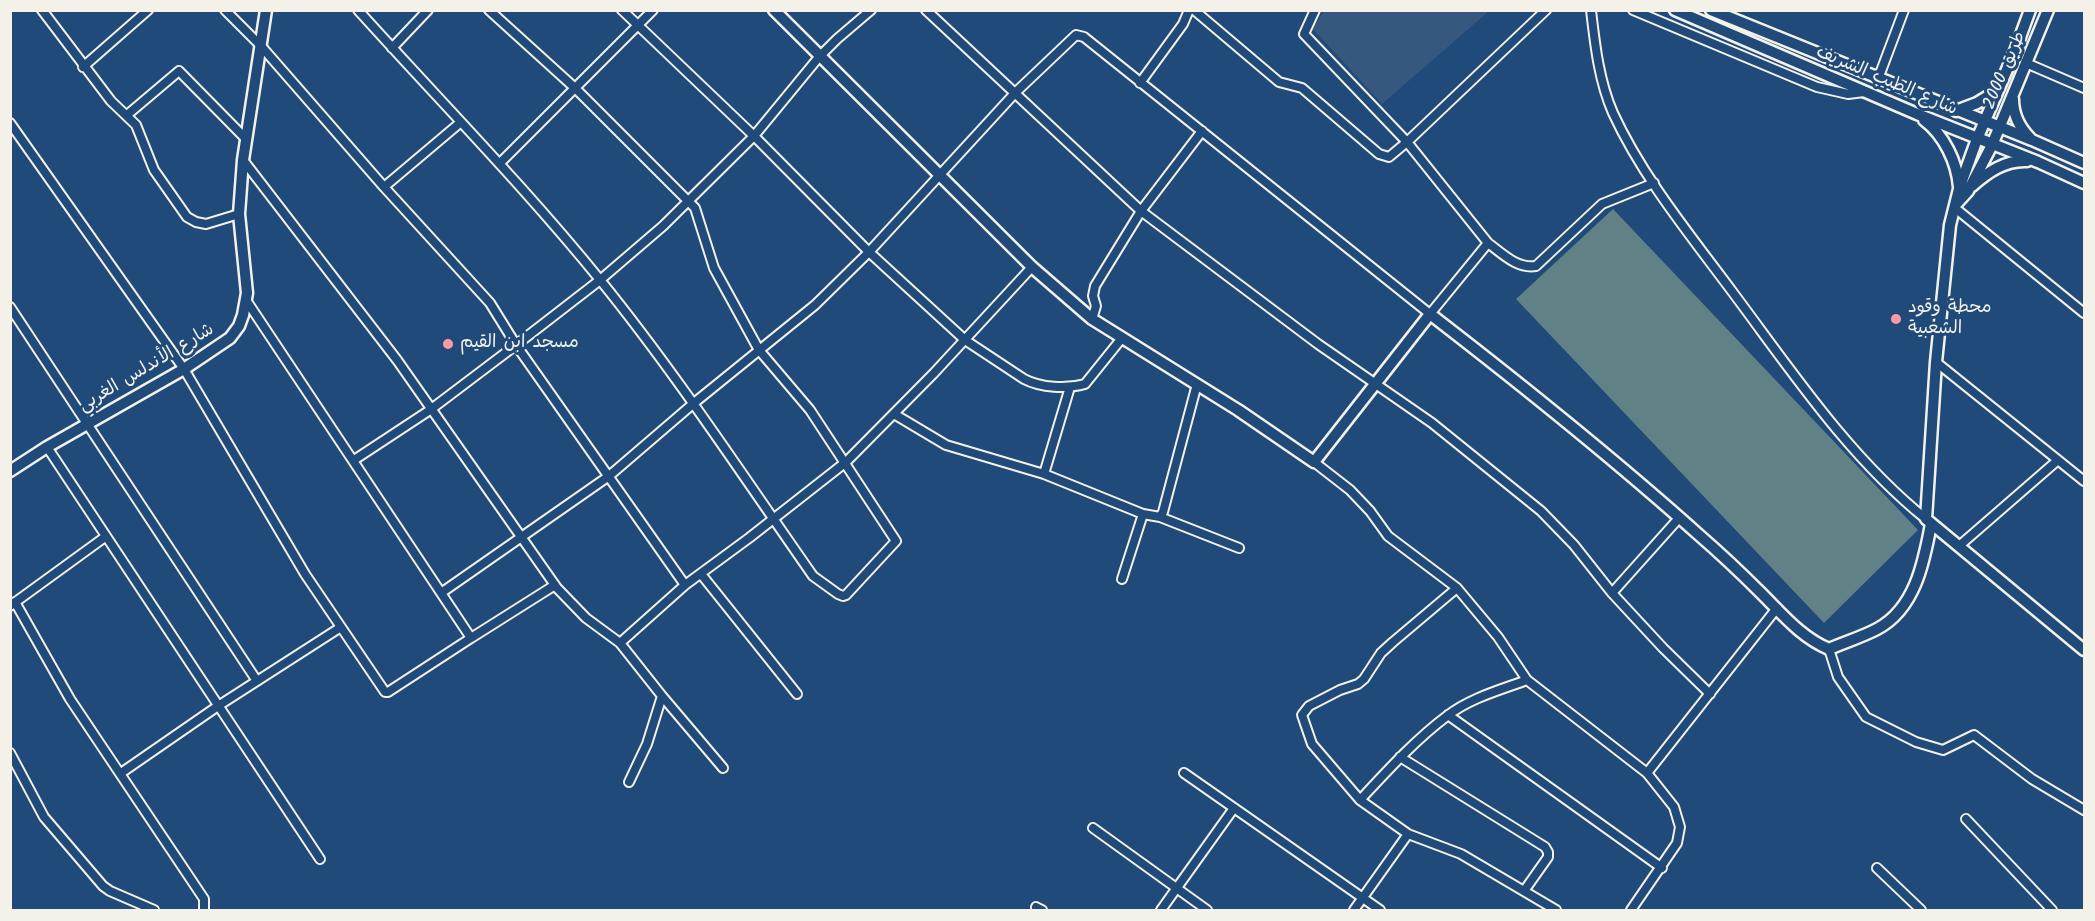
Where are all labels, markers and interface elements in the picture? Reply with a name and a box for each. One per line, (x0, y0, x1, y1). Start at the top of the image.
street label: طريق 2000 (1980, 29, 2032, 113)
street label: شارع الطيب الشريف (1812, 42, 1960, 122)
place label: محطة وقود الشعبية (1908, 298, 1991, 340)
marker: محطة وقود الشعبية (1889, 312, 1903, 326)
street label: شارع الأندلس الغربي (75, 320, 219, 418)
place label: مسجد ابن القيم (460, 333, 579, 355)
marker: مسجد ابن القيم (441, 337, 455, 351)

